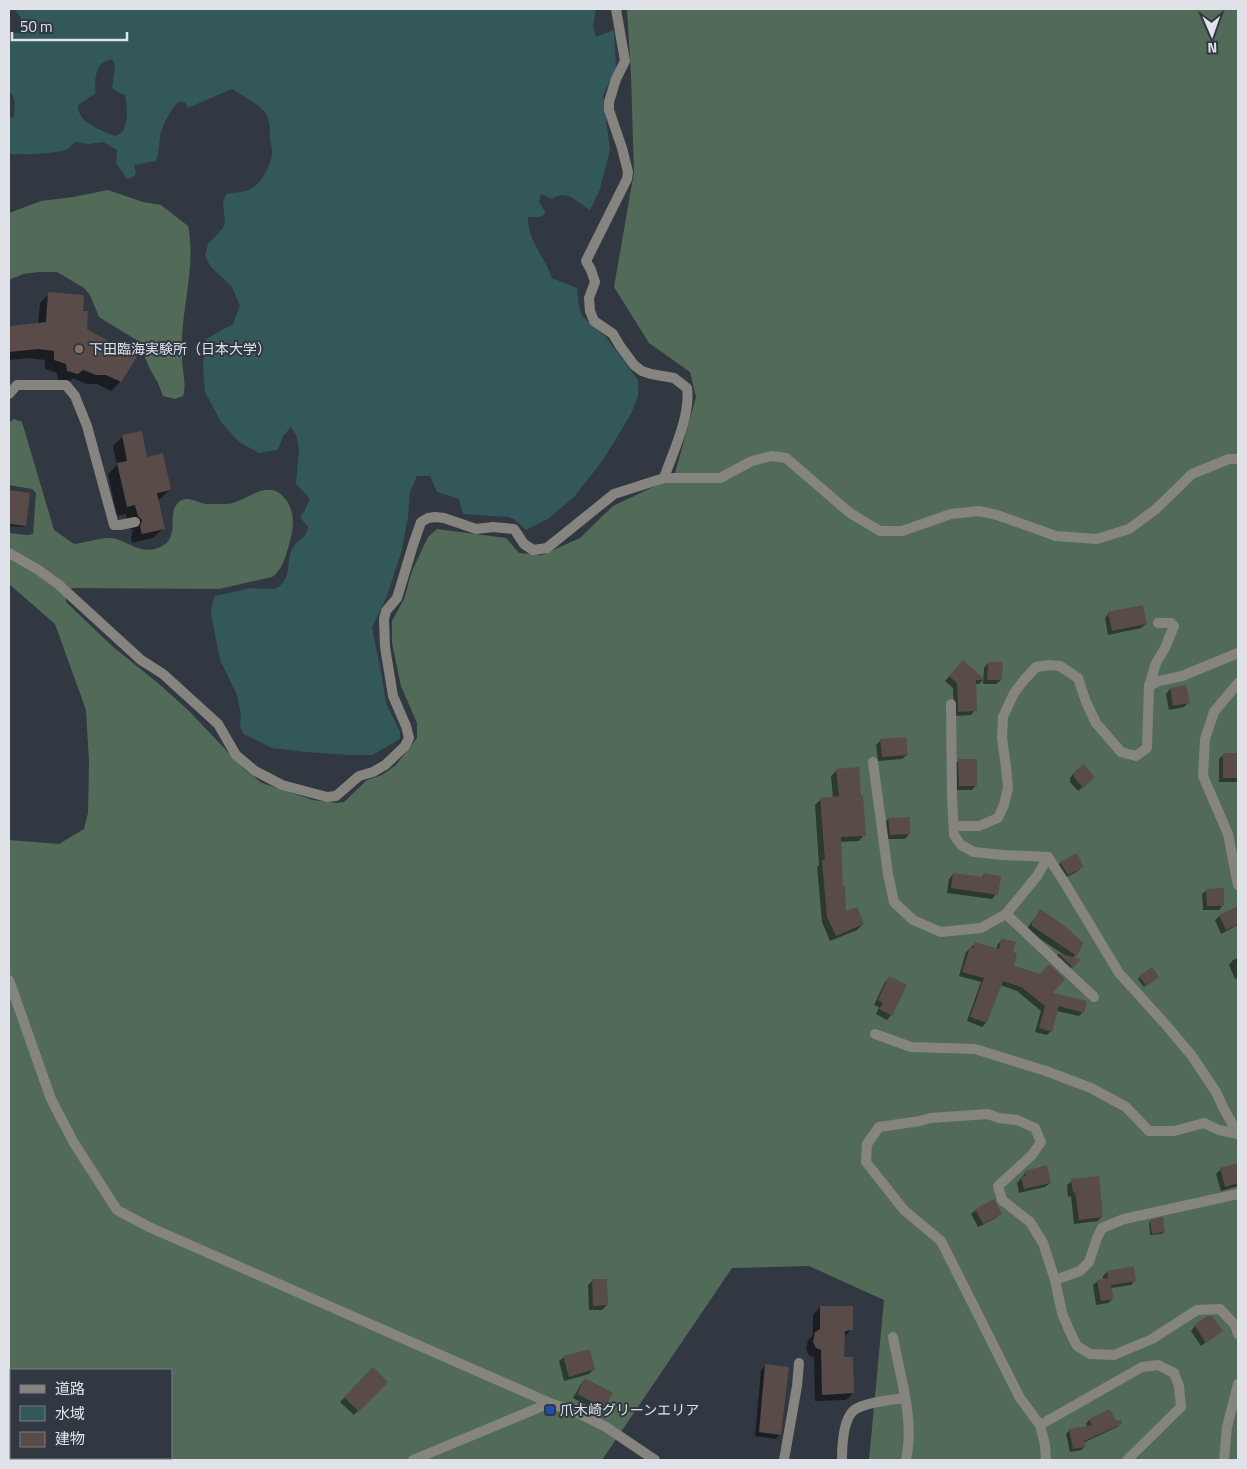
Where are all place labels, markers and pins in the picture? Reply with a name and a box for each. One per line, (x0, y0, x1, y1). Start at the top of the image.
place label: 下田臨海実験所（日本大学） (89, 338, 271, 359)
marker: 下田臨海実験所（日本大学） (73, 343, 85, 355)
place label: 爪木崎グリーンエリア (560, 1399, 699, 1420)
marker: 爪木崎グリーンエリア (544, 1404, 556, 1416)

